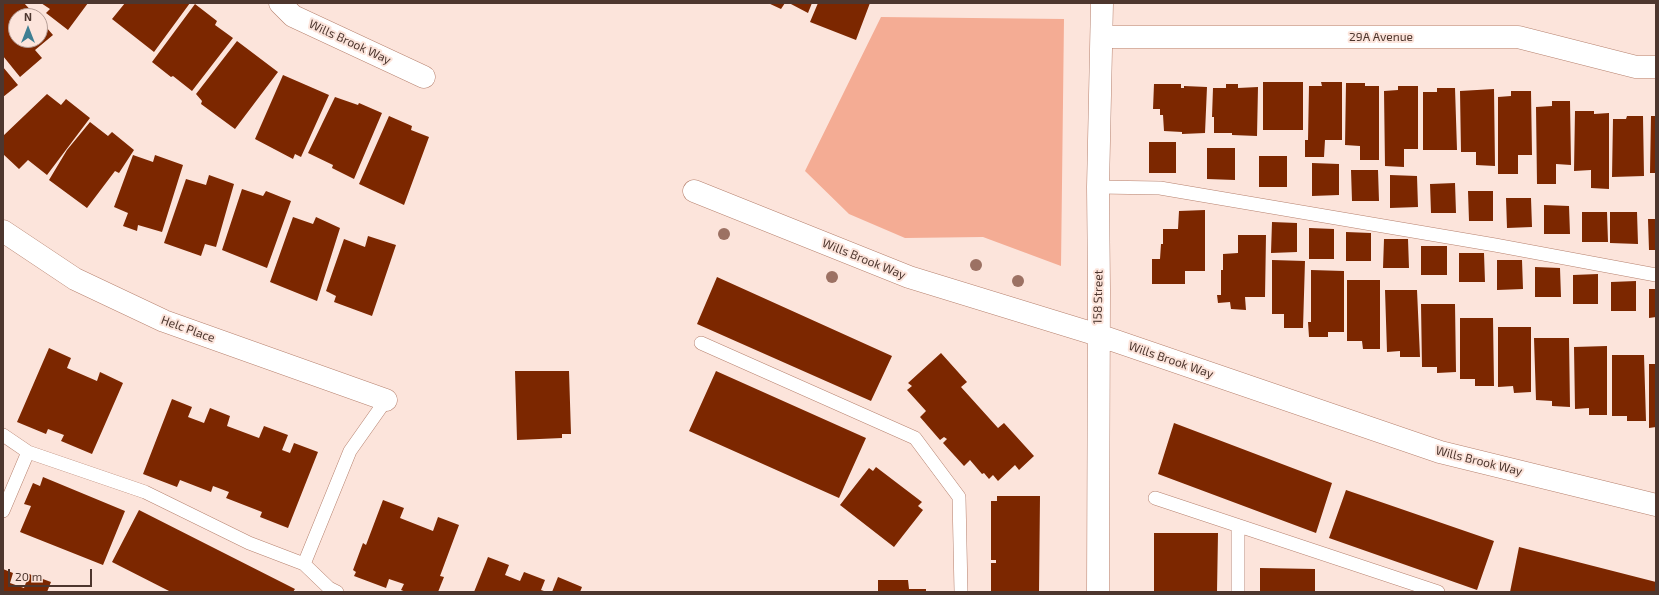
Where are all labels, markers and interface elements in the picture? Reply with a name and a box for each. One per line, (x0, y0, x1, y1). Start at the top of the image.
north arrow (8, 8, 48, 48)
text: N (24, 10, 32, 23)
street label: Wills Brook Way (307, 17, 393, 67)
street label: 29A Avenue (1349, 30, 1413, 44)
street label: Wills Brook Way (820, 236, 908, 282)
street label: 158 Street (1090, 270, 1106, 324)
street label: Helc Place (159, 313, 217, 345)
street label: Wills Brook Way (1127, 339, 1215, 381)
street label: Wills Brook Way (1434, 443, 1524, 479)
scale bar (10, 561, 94, 587)
text: 20 m (15, 569, 42, 583)

